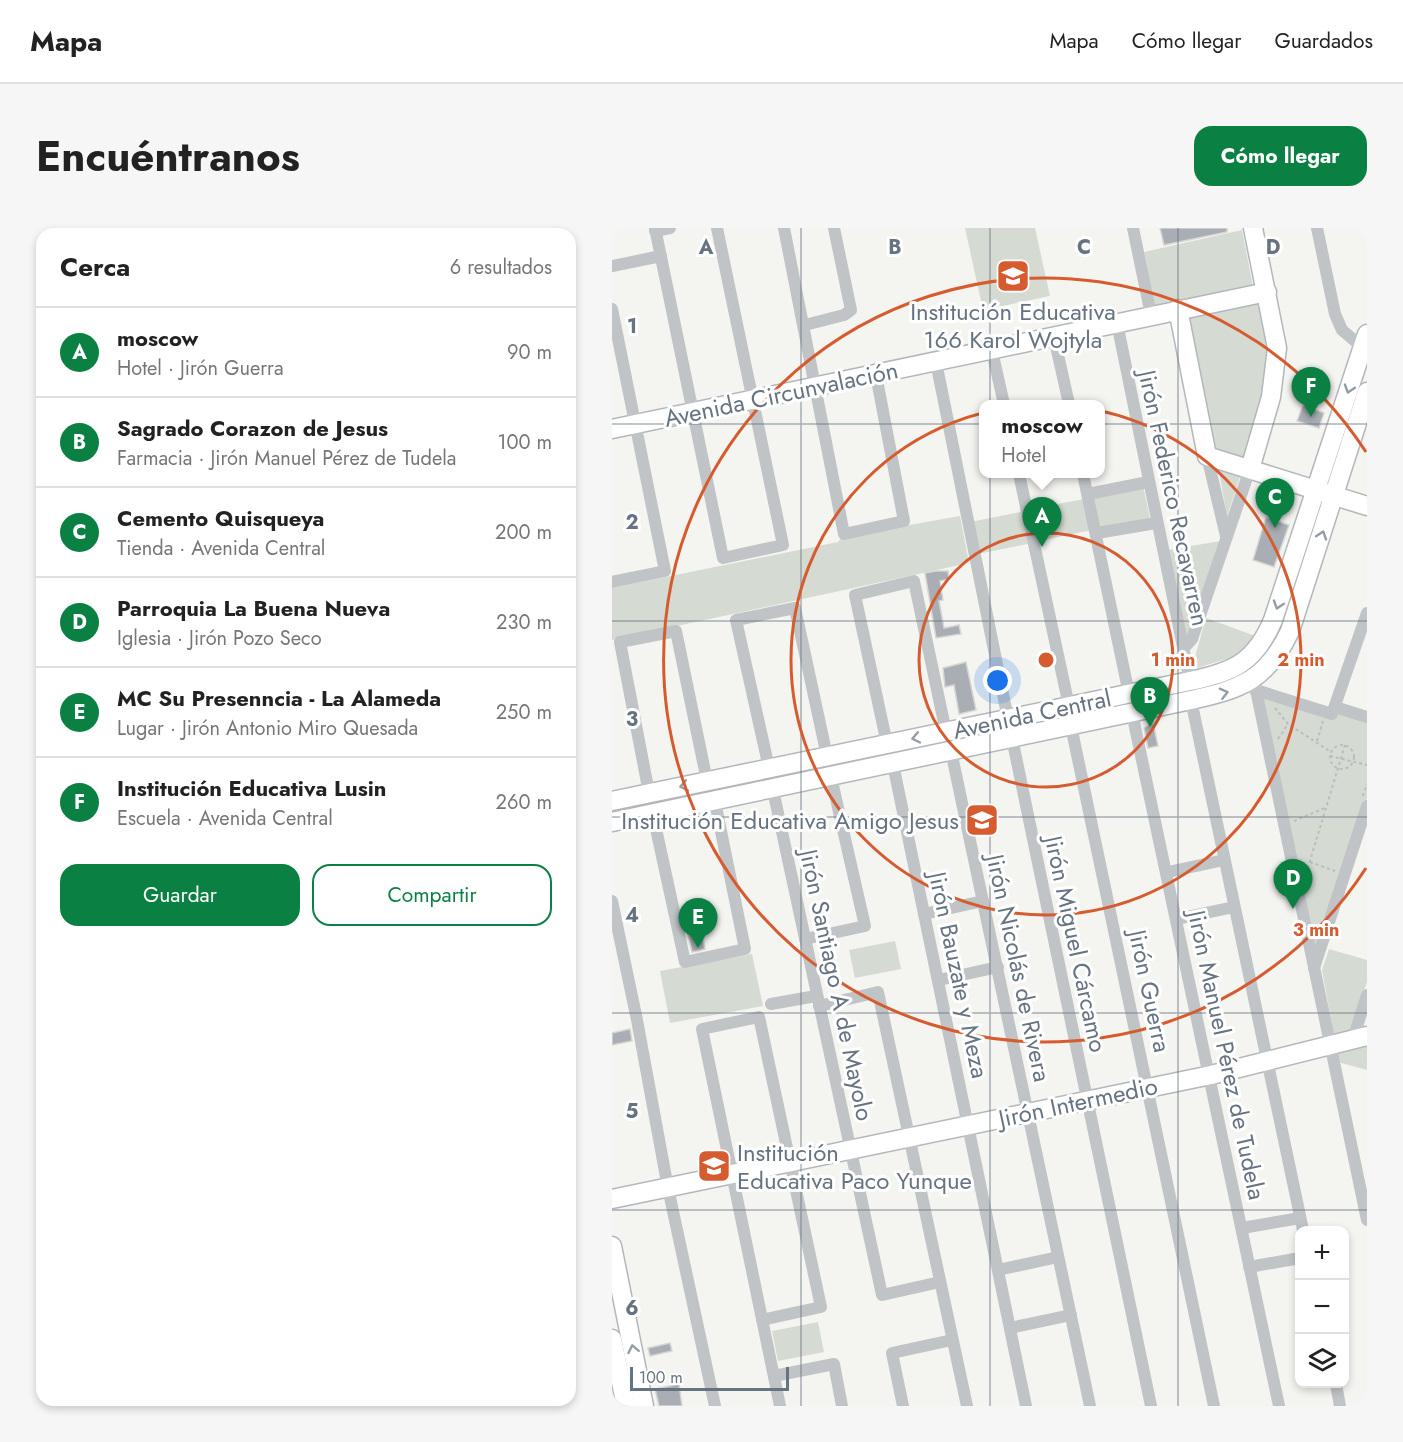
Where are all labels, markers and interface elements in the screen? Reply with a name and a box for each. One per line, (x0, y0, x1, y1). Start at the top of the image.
text: Mapa (30, 21, 102, 62)
text: Mapa (1049, 26, 1099, 56)
text: Cómo llegar (1132, 26, 1241, 56)
text: Guardados (1274, 26, 1373, 56)
text: Encuéntranos (36, 126, 300, 187)
button: Cómo llegar (1194, 126, 1367, 186)
text: A (698, 233, 714, 262)
text: B (888, 233, 902, 262)
text: C (1077, 233, 1091, 262)
text: D (1266, 233, 1280, 262)
text: Cerca (60, 248, 130, 286)
text: 6 resultados (450, 253, 552, 282)
school or university icon: Institución Educativa 166 Karol Wojtyla (995, 258, 1031, 294)
place label: Institución Educativa 166 Karol Wojtyla (910, 294, 1116, 357)
text: 1 (627, 312, 637, 341)
text: moscow (117, 322, 198, 354)
text: A (72, 338, 87, 367)
text: 90 m (507, 338, 552, 367)
street label: Avenida Circunvalación (661, 352, 901, 436)
text: Hotel · Jirón Guerra (117, 354, 284, 383)
street label: Jirón Federico Recavarren (1129, 364, 1218, 629)
pin: F (1292, 368, 1330, 417)
one-way arrow (1343, 383, 1356, 394)
popup (979, 400, 1105, 478)
text: moscow (1001, 409, 1083, 441)
text: Sagrado Corazon de Jesus (117, 412, 388, 444)
text: B (73, 428, 86, 457)
text: 100 m (497, 428, 552, 457)
text: Hotel (1001, 441, 1046, 470)
text: Farmacia · Jirón Manuel Pérez de Tudela (117, 444, 456, 473)
pin: C (1256, 478, 1294, 528)
pin: A (1022, 498, 1062, 547)
text: Cemento Quisqueya (117, 502, 324, 534)
text: 2 (625, 508, 639, 537)
text: C (72, 518, 87, 547)
text: 200 m (495, 518, 552, 547)
one-way arrow (1314, 530, 1327, 541)
text: Tienda · Avenida Central (117, 534, 325, 563)
text: Parroquia La Buena Nueva (117, 592, 390, 624)
one-way arrow (1272, 599, 1285, 610)
text: D (72, 608, 87, 637)
text: 230 m (496, 608, 552, 637)
text: Iglesia · Jirón Pozo Seco (117, 624, 322, 653)
text: 1 min (1151, 647, 1195, 673)
text: 2 min (1277, 647, 1325, 673)
centre of rings (1036, 650, 1056, 670)
your location (983, 666, 1012, 695)
pin: B (1130, 678, 1170, 727)
street label: Avenida Central (950, 680, 1114, 748)
text: MC Su Presenncia - La Alameda (117, 682, 441, 714)
one-way arrow (1219, 687, 1229, 700)
text: E (73, 698, 86, 727)
text: 250 m (496, 698, 552, 727)
text: 3 (626, 705, 638, 734)
text: Lugar · Jirón Antonio Miro Quesada (117, 714, 418, 743)
one-way arrow (911, 731, 921, 744)
text: Institución Educativa Lusin (117, 772, 387, 804)
one-way arrow (679, 779, 689, 792)
text: F (74, 788, 85, 817)
text: 260 m (496, 788, 552, 817)
school or university icon: Institución Educativa Amigo Jesus (964, 802, 1000, 838)
place label: Institución Educativa Amigo Jesus (621, 803, 959, 838)
text: Escuela · Avenida Central (117, 804, 333, 833)
street label: Jirón Miguel Cárcamo (1035, 830, 1116, 1056)
street label: Jirón Santiago A de Mayolo (790, 843, 883, 1124)
street label: Jirón Nicolás de Rivera (977, 848, 1060, 1085)
pin: D (1274, 860, 1312, 909)
button: Guardar (60, 864, 300, 926)
button: Compartir (312, 864, 552, 926)
street label: Jirón Bauzate y Meza (919, 866, 998, 1081)
pin: E (678, 898, 718, 948)
text: 4 (625, 901, 639, 930)
street label: Jirón Manuel Pérez de Tudela (1179, 904, 1275, 1203)
text: 3 min (1293, 917, 1339, 943)
street label: Jirón Guerra (1119, 924, 1180, 1055)
street label: Jirón Intermedio (992, 1068, 1161, 1137)
text: 5 (626, 1097, 639, 1126)
place label: Institución Educativa Paco Yunque (737, 1135, 972, 1198)
school or university icon: Institución Educativa Paco Yunque (696, 1148, 732, 1184)
map controls (1295, 1226, 1349, 1388)
button: + (1295, 1226, 1349, 1280)
button: − (1295, 1280, 1349, 1334)
text: 6 (625, 1294, 639, 1323)
button: layers (1295, 1334, 1349, 1388)
one-way arrow (627, 1344, 640, 1354)
scale bar (630, 1364, 789, 1392)
text: 100 m (639, 1366, 683, 1389)

